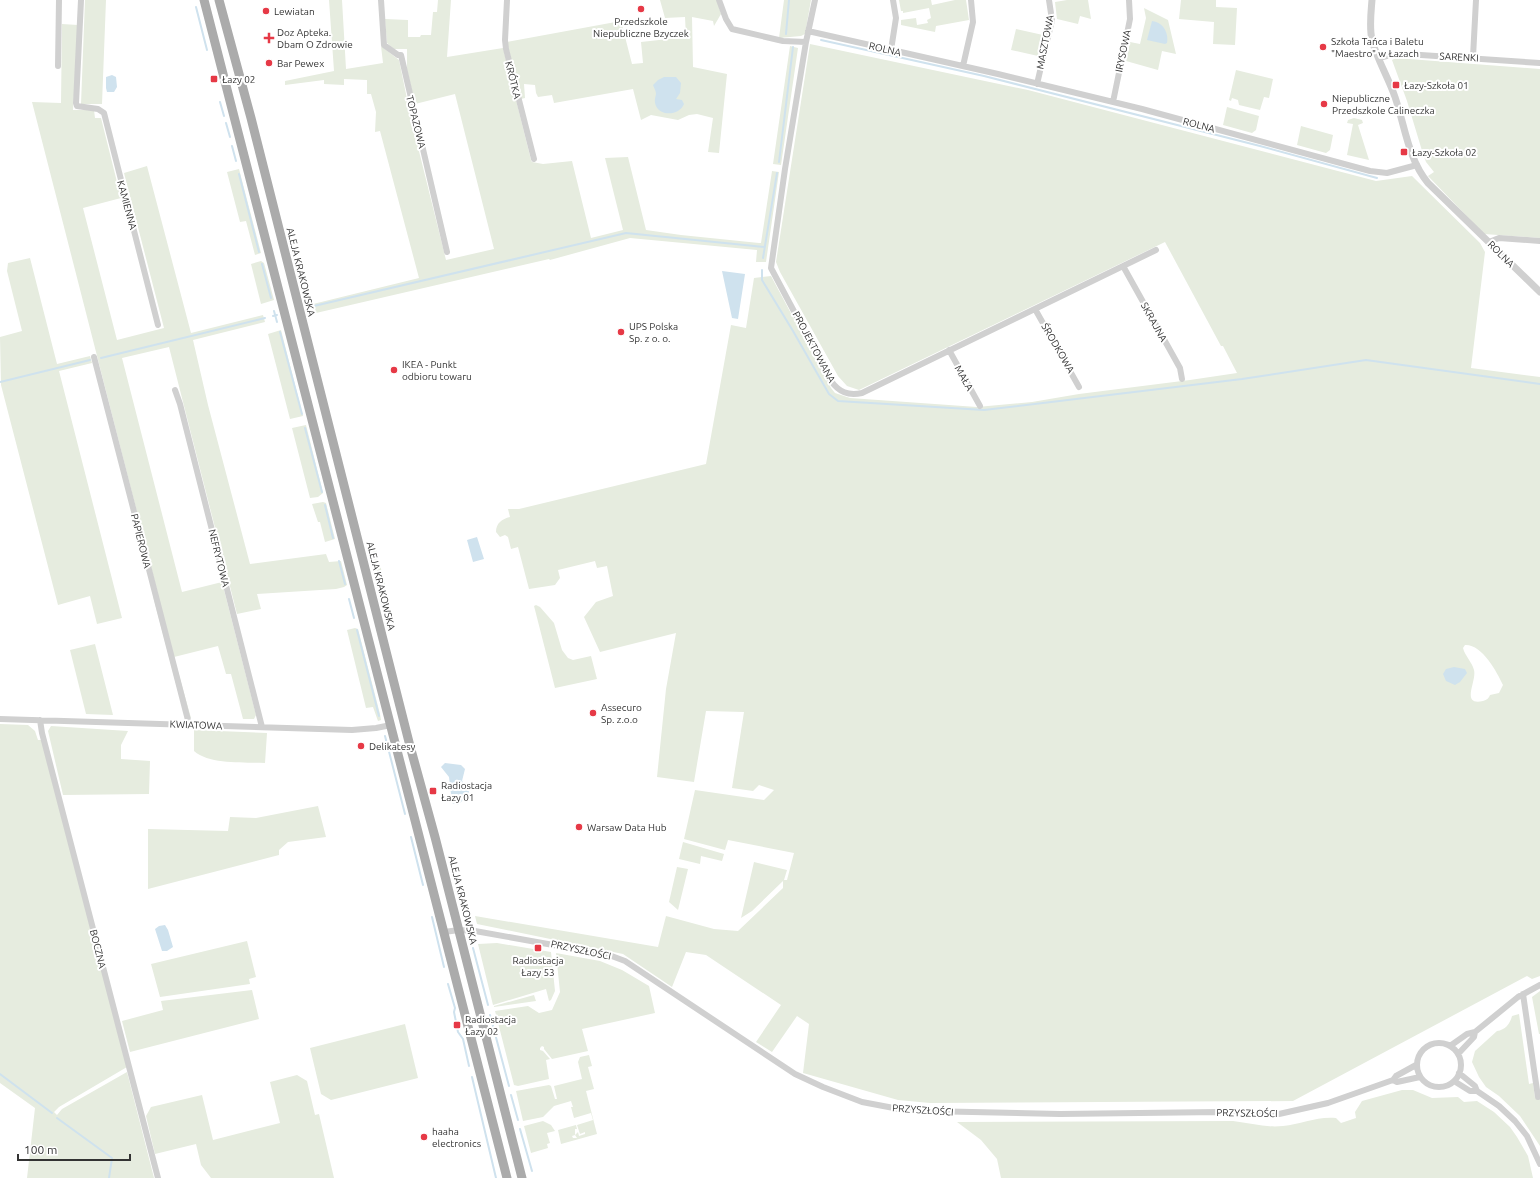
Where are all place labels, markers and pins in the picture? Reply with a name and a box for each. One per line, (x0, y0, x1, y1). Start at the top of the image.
marker: Przedszkole Niepubliczne Bzyczek (636, 4, 646, 14)
marker: Lewiatan (261, 6, 271, 16)
place label: Lewiatan (274, 6, 315, 17)
place label: Przedszkole Niepubliczne Bzyczek (593, 16, 689, 39)
place label: Doz Apteka. Dbam O Zdrowie (277, 27, 353, 50)
marker: Doz Apteka. Dbam O Zdrowie (264, 33, 274, 43)
place label: Szkoła Tańca i Baletu "Maestro" w Łazach (1331, 36, 1424, 59)
marker: Szkoła Tańca i Baletu "Maestro" w Łazach (1318, 42, 1328, 52)
marker: Bar Pewex (264, 58, 274, 68)
place label: Bar Pewex (277, 58, 324, 69)
marker: Łazy 02 (209, 74, 219, 84)
place label: Łazy 02 (222, 74, 255, 85)
marker: Łazy-Szkoła 01 (1391, 80, 1401, 90)
place label: Łazy-Szkoła 01 (1404, 80, 1469, 91)
place label: Niepubliczne Przedszkole Calineczka (1332, 93, 1435, 116)
marker: Niepubliczne Przedszkole Calineczka (1319, 99, 1329, 109)
marker: Łazy-Szkoła 02 (1399, 147, 1409, 157)
place label: Łazy-Szkoła 02 (1412, 147, 1477, 158)
place label: UPS Polska Sp. z o. o. (629, 321, 678, 344)
marker: UPS Polska Sp. z o. o. (616, 327, 626, 337)
place label: IKEA - Punkt odbioru towaru (402, 359, 472, 382)
marker: IKEA - Punkt odbioru towaru (389, 365, 399, 375)
place label: Assecuro Sp. z.o.o (601, 702, 642, 725)
marker: Assecuro Sp. z.o.o (588, 708, 598, 718)
marker: Delikatesy (356, 741, 366, 751)
place label: Delikatesy (369, 741, 416, 752)
place label: Radiostacja Łazy 01 (441, 780, 492, 803)
marker: Radiostacja Łazy 01 (428, 786, 438, 796)
marker: Warsaw Data Hub (574, 822, 584, 832)
place label: Warsaw Data Hub (587, 822, 667, 833)
marker: Radiostacja Łazy 53 (533, 943, 543, 953)
place label: Radiostacja Łazy 53 (512, 955, 564, 978)
place label: Radiostacja Łazy 02 (465, 1014, 516, 1037)
marker: Radiostacja Łazy 02 (452, 1020, 462, 1030)
place label: haaha electronics (432, 1126, 481, 1149)
marker: haaha electronics (419, 1132, 429, 1142)

